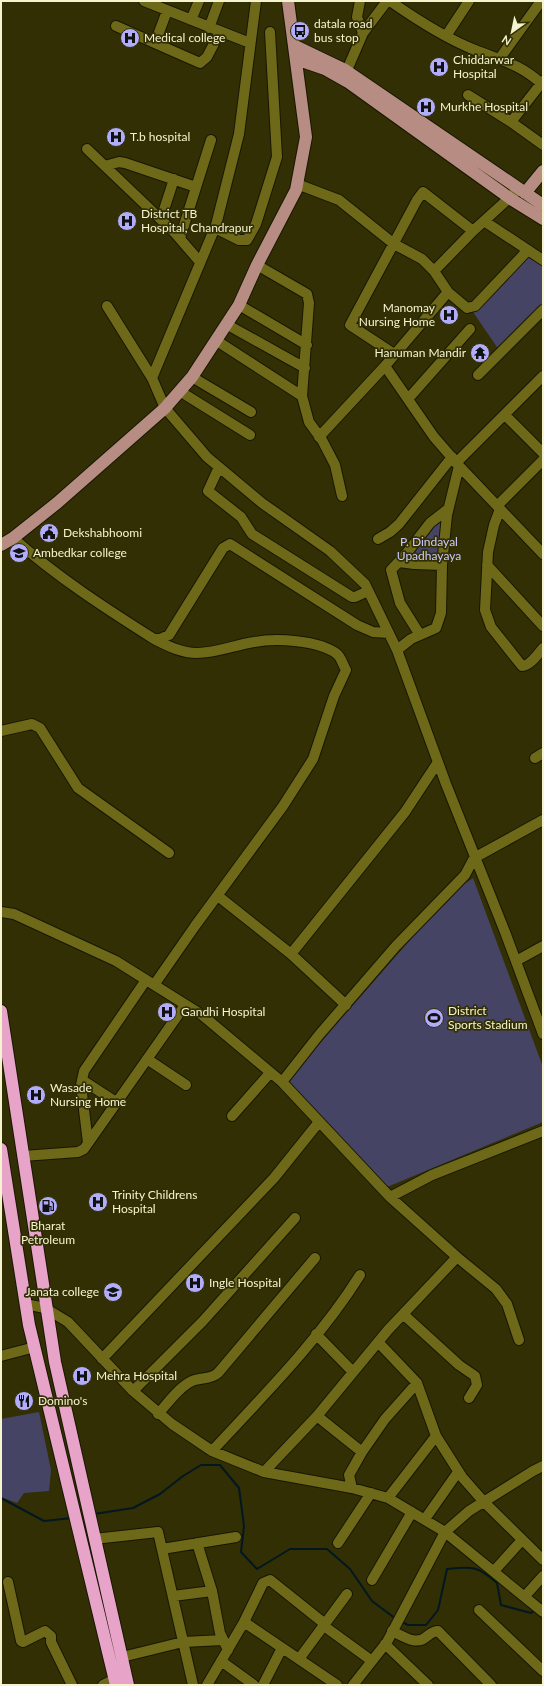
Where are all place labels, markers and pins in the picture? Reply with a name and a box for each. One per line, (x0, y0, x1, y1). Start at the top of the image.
place label: datala road bus stop (314, 16, 372, 45)
bus stop icon: datala road bus stop (289, 20, 311, 42)
hospital icon: Medical college (119, 27, 141, 49)
place label: Medical college (144, 30, 225, 45)
place label: Chiddarwar Hospital (453, 52, 515, 81)
hospital icon: Chiddarwar Hospital (428, 56, 450, 78)
hospital icon: Murkhe Hospital (415, 96, 437, 118)
place label: Murkhe Hospital (440, 99, 528, 114)
hospital icon: T.b hospital (105, 126, 127, 148)
place label: T.b hospital (130, 129, 190, 144)
place label: District TB Hospital, Chandrapur (141, 206, 253, 235)
hospital icon: District TB Hospital, Chandrapur (116, 210, 138, 232)
place label: Manomay Nursing Home (359, 300, 436, 329)
hospital icon: Manomay Nursing Home (438, 304, 460, 326)
temple icon: Hanuman Mandir (469, 342, 491, 364)
place label: Hanuman Mandir (374, 345, 467, 360)
public building icon: Dekshabhoomi (38, 522, 60, 544)
place label: Dekshabhoomi (63, 525, 142, 540)
school or university icon: Ambedkar college (8, 542, 30, 564)
place label: Ambedkar college (33, 545, 127, 560)
hospital icon: Gandhi Hospital (156, 1001, 178, 1023)
place label: District Sports Stadium (448, 1003, 528, 1032)
place label: Gandhi Hospital (181, 1004, 265, 1019)
sports icon: District Sports Stadium (423, 1007, 445, 1029)
place label: Wasade Nursing Home (50, 1080, 126, 1109)
hospital icon: Wasade Nursing Home (25, 1084, 47, 1106)
place label: Trinity Childrens Hospital (112, 1187, 197, 1216)
hospital icon: Trinity Childrens Hospital (87, 1191, 109, 1213)
fuel station icon: Bharat Petroleum (37, 1195, 59, 1217)
place label: Bharat Petroleum (21, 1218, 75, 1247)
hospital icon: Ingle Hospital (184, 1272, 206, 1294)
place label: Ingle Hospital (209, 1275, 281, 1290)
school or university icon: Janata college (102, 1281, 124, 1303)
place label: Janata college (25, 1284, 99, 1299)
hospital icon: Mehra Hospital (71, 1365, 93, 1387)
place label: Mehra Hospital (96, 1368, 177, 1383)
restaurant icon: Domino's (13, 1390, 35, 1412)
place label: Domino's (38, 1393, 87, 1408)

